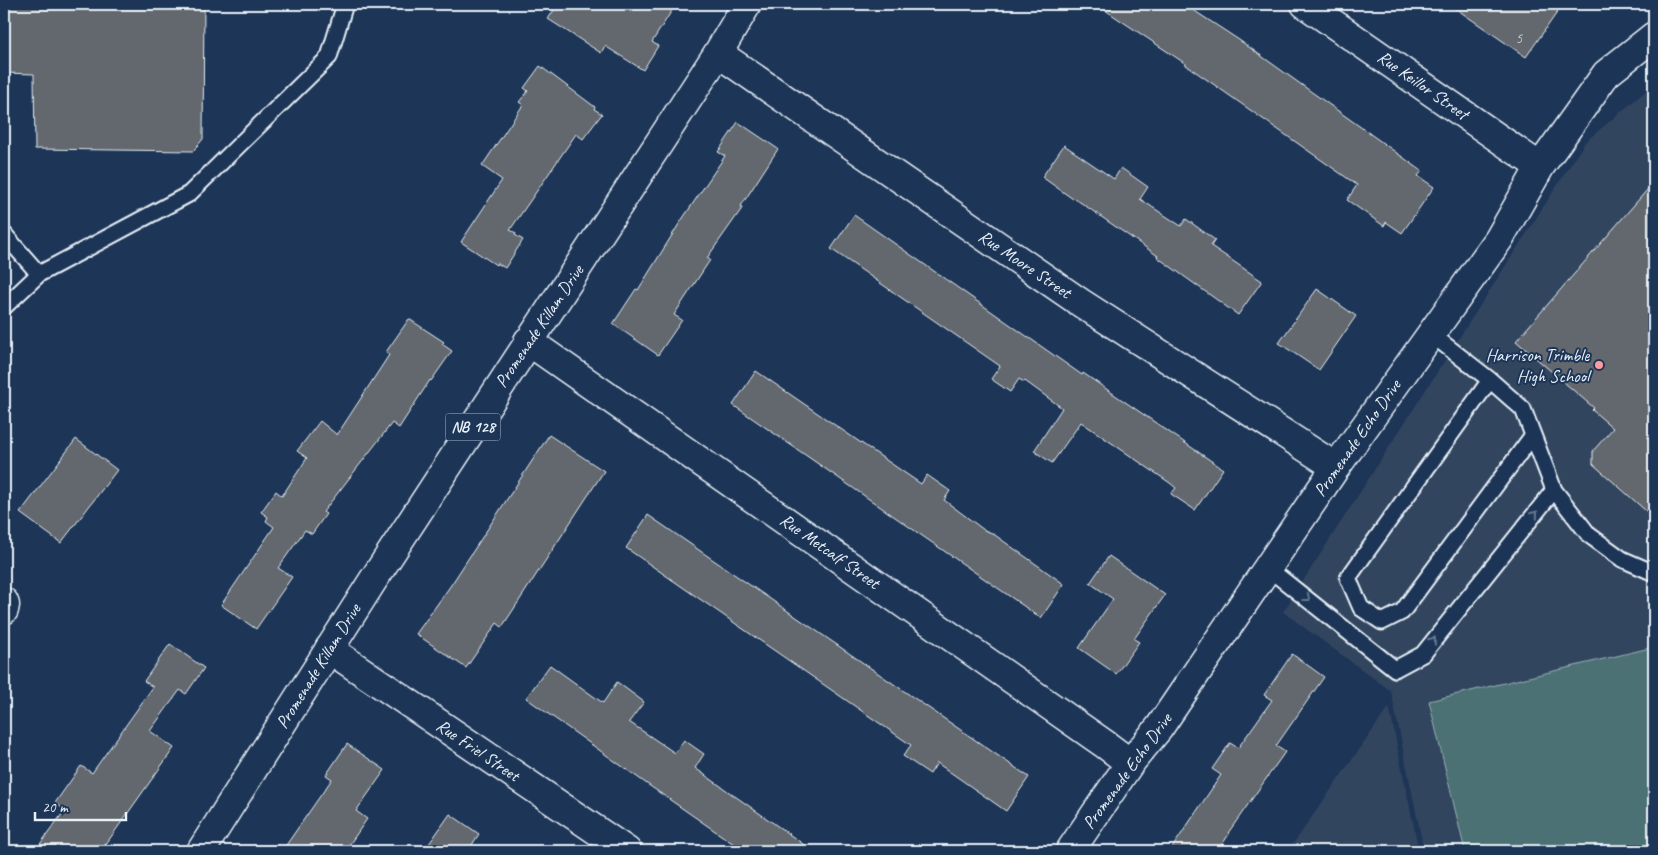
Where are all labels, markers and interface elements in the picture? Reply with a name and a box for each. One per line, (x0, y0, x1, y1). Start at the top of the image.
house number: 5 (1516, 29, 1524, 48)
street label: Rue Keillor Street (1373, 46, 1475, 126)
street label: Rue Moore Street (975, 225, 1077, 304)
street label: Promenade Killam Drive (490, 260, 589, 391)
place label: Harrison Trimble High School (1486, 344, 1592, 387)
marker: Harrison Trimble High School (1593, 359, 1605, 371)
street label: Promenade Echo Drive (1308, 374, 1406, 501)
road number: NB 128 (446, 414, 500, 441)
street label: Rue Metcalf Street (776, 509, 886, 595)
one-way arrow (1529, 510, 1538, 519)
one-way arrow (1301, 592, 1310, 601)
street label: Promenade Killam Drive (271, 599, 366, 733)
one-way arrow (1428, 637, 1437, 646)
street label: Promenade Echo Drive (1078, 708, 1177, 833)
street label: Rue Friel Street (432, 714, 526, 787)
scale bar (35, 790, 126, 822)
text: 20 m (42, 798, 69, 817)

